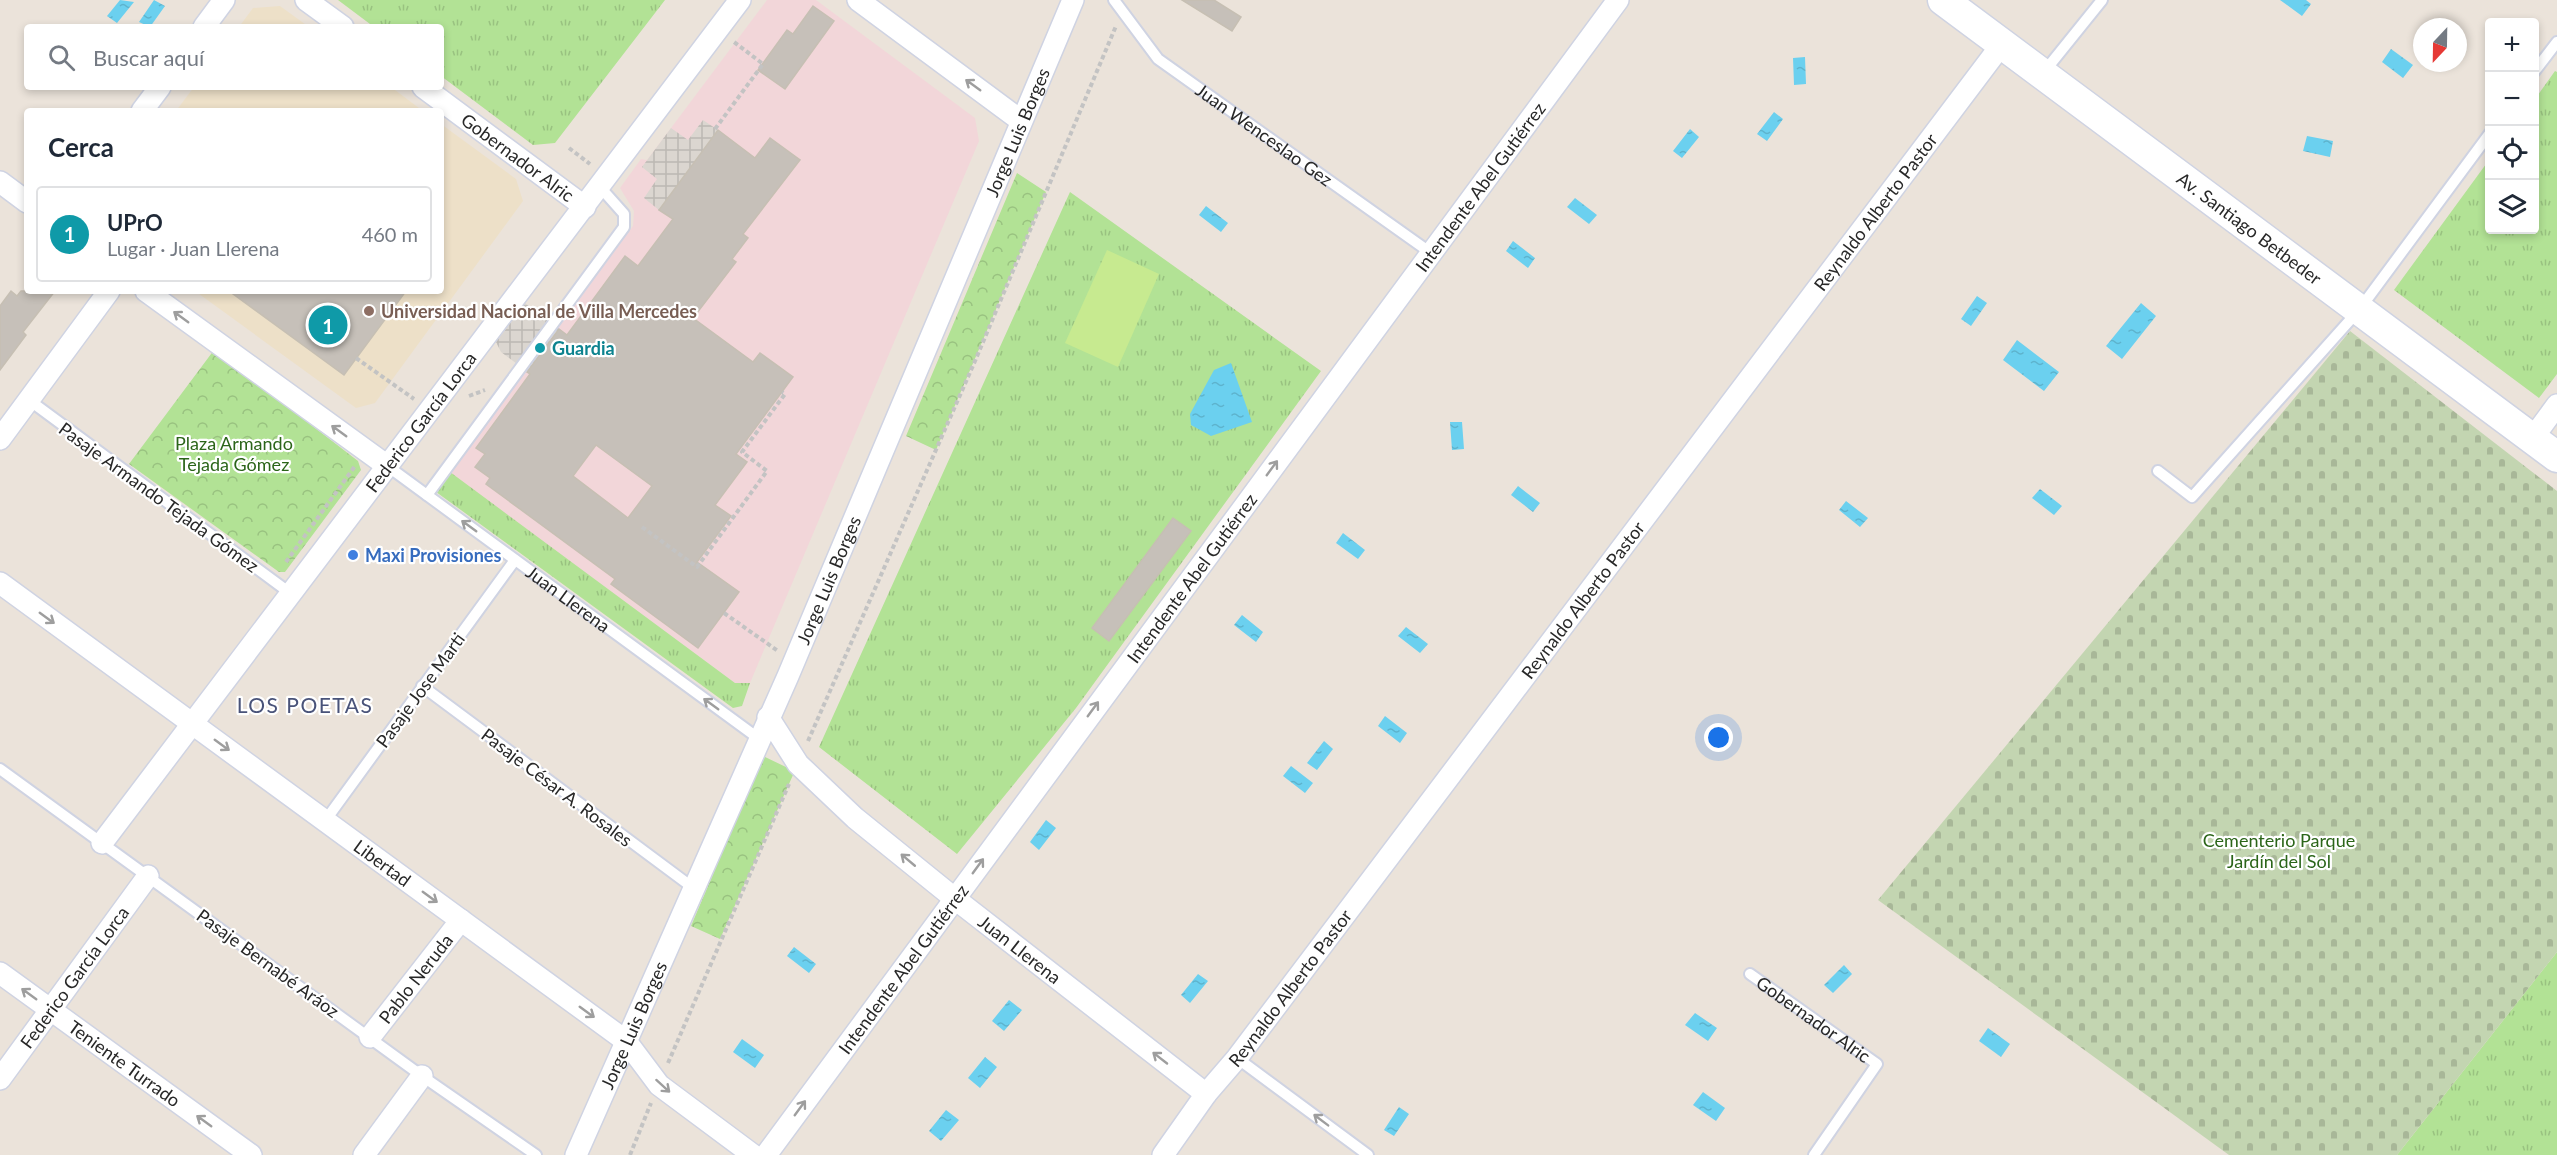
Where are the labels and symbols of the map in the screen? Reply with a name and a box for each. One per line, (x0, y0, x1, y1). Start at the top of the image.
north arrow (2413, 18, 2467, 72)
street label: Jorge Luis Borges (980, 64, 1054, 200)
one-way arrow (966, 79, 982, 91)
street label: Juan Wenceslao Gez (1192, 79, 1337, 191)
street label: Intendente Abel Gutiérrez (1410, 98, 1550, 276)
street label: Gobernador Alric (457, 108, 579, 206)
street label: Reynaldo Alberto Pastor (1809, 129, 1942, 295)
street label: Av. Santiago Betbeder (2173, 167, 2326, 289)
place label: Universidad Nacional de Villa Mercedes (381, 300, 697, 322)
pin: 1 (308, 302, 348, 348)
marker: Universidad Nacional de Villa Mercedes (362, 304, 376, 318)
one-way arrow (173, 310, 189, 323)
place label: Guardia (552, 337, 615, 359)
marker: Guardia (533, 341, 547, 355)
street label: Federico García Lorca (361, 348, 481, 496)
street label: Pasaje Armando Tejada Gómez (55, 417, 263, 577)
one-way arrow (331, 425, 347, 437)
park label: Plaza Armando Tejada Gómez (175, 432, 293, 475)
one-way arrow (1266, 460, 1278, 476)
street label: Intendente Abel Gutiérrez (1122, 489, 1261, 667)
street label: Jorge Luis Borges (792, 512, 865, 648)
street label: Reynaldo Alberto Pastor (1516, 517, 1649, 683)
one-way arrow (462, 520, 478, 532)
place label: Maxi Provisiones (365, 544, 501, 566)
marker: Maxi Provisiones (346, 548, 360, 562)
street label: Juan Llerena (522, 561, 615, 637)
one-way arrow (39, 611, 55, 624)
street label: Pasaje Jose Marti (371, 628, 469, 752)
district label: LOS POETAS (237, 692, 373, 717)
one-way arrow (704, 698, 720, 710)
one-way arrow (1087, 701, 1100, 717)
street label: Pasaje César A. Rosales (477, 723, 637, 851)
your location (1704, 723, 1733, 752)
one-way arrow (213, 739, 229, 751)
park label: Cementerio Parque Jardín del Sol (2203, 829, 2355, 872)
street label: Libertad (350, 835, 415, 891)
one-way arrow (900, 854, 916, 867)
one-way arrow (971, 858, 984, 874)
street label: Intendente Abel Gutiérrez (833, 880, 973, 1058)
one-way arrow (421, 891, 437, 904)
street label: Federico García Lorca (15, 902, 133, 1052)
street label: Pasaje Bernabé Aráoz (193, 904, 343, 1022)
street label: Reynaldo Alberto Pastor (1224, 905, 1357, 1071)
street label: Juan Llerena (974, 910, 1066, 988)
street label: Pablo Neruda (374, 929, 457, 1028)
street label: Jorge Luis Borges (596, 958, 671, 1092)
street label: Gobernador Alric (1752, 971, 1875, 1067)
one-way arrow (22, 988, 38, 1000)
one-way arrow (579, 1006, 595, 1019)
street label: Teniente Turrado (64, 1016, 185, 1111)
one-way arrow (1152, 1052, 1168, 1065)
one-way arrow (655, 1079, 670, 1093)
one-way arrow (794, 1100, 806, 1116)
one-way arrow (196, 1114, 212, 1127)
one-way arrow (1313, 1114, 1329, 1126)

